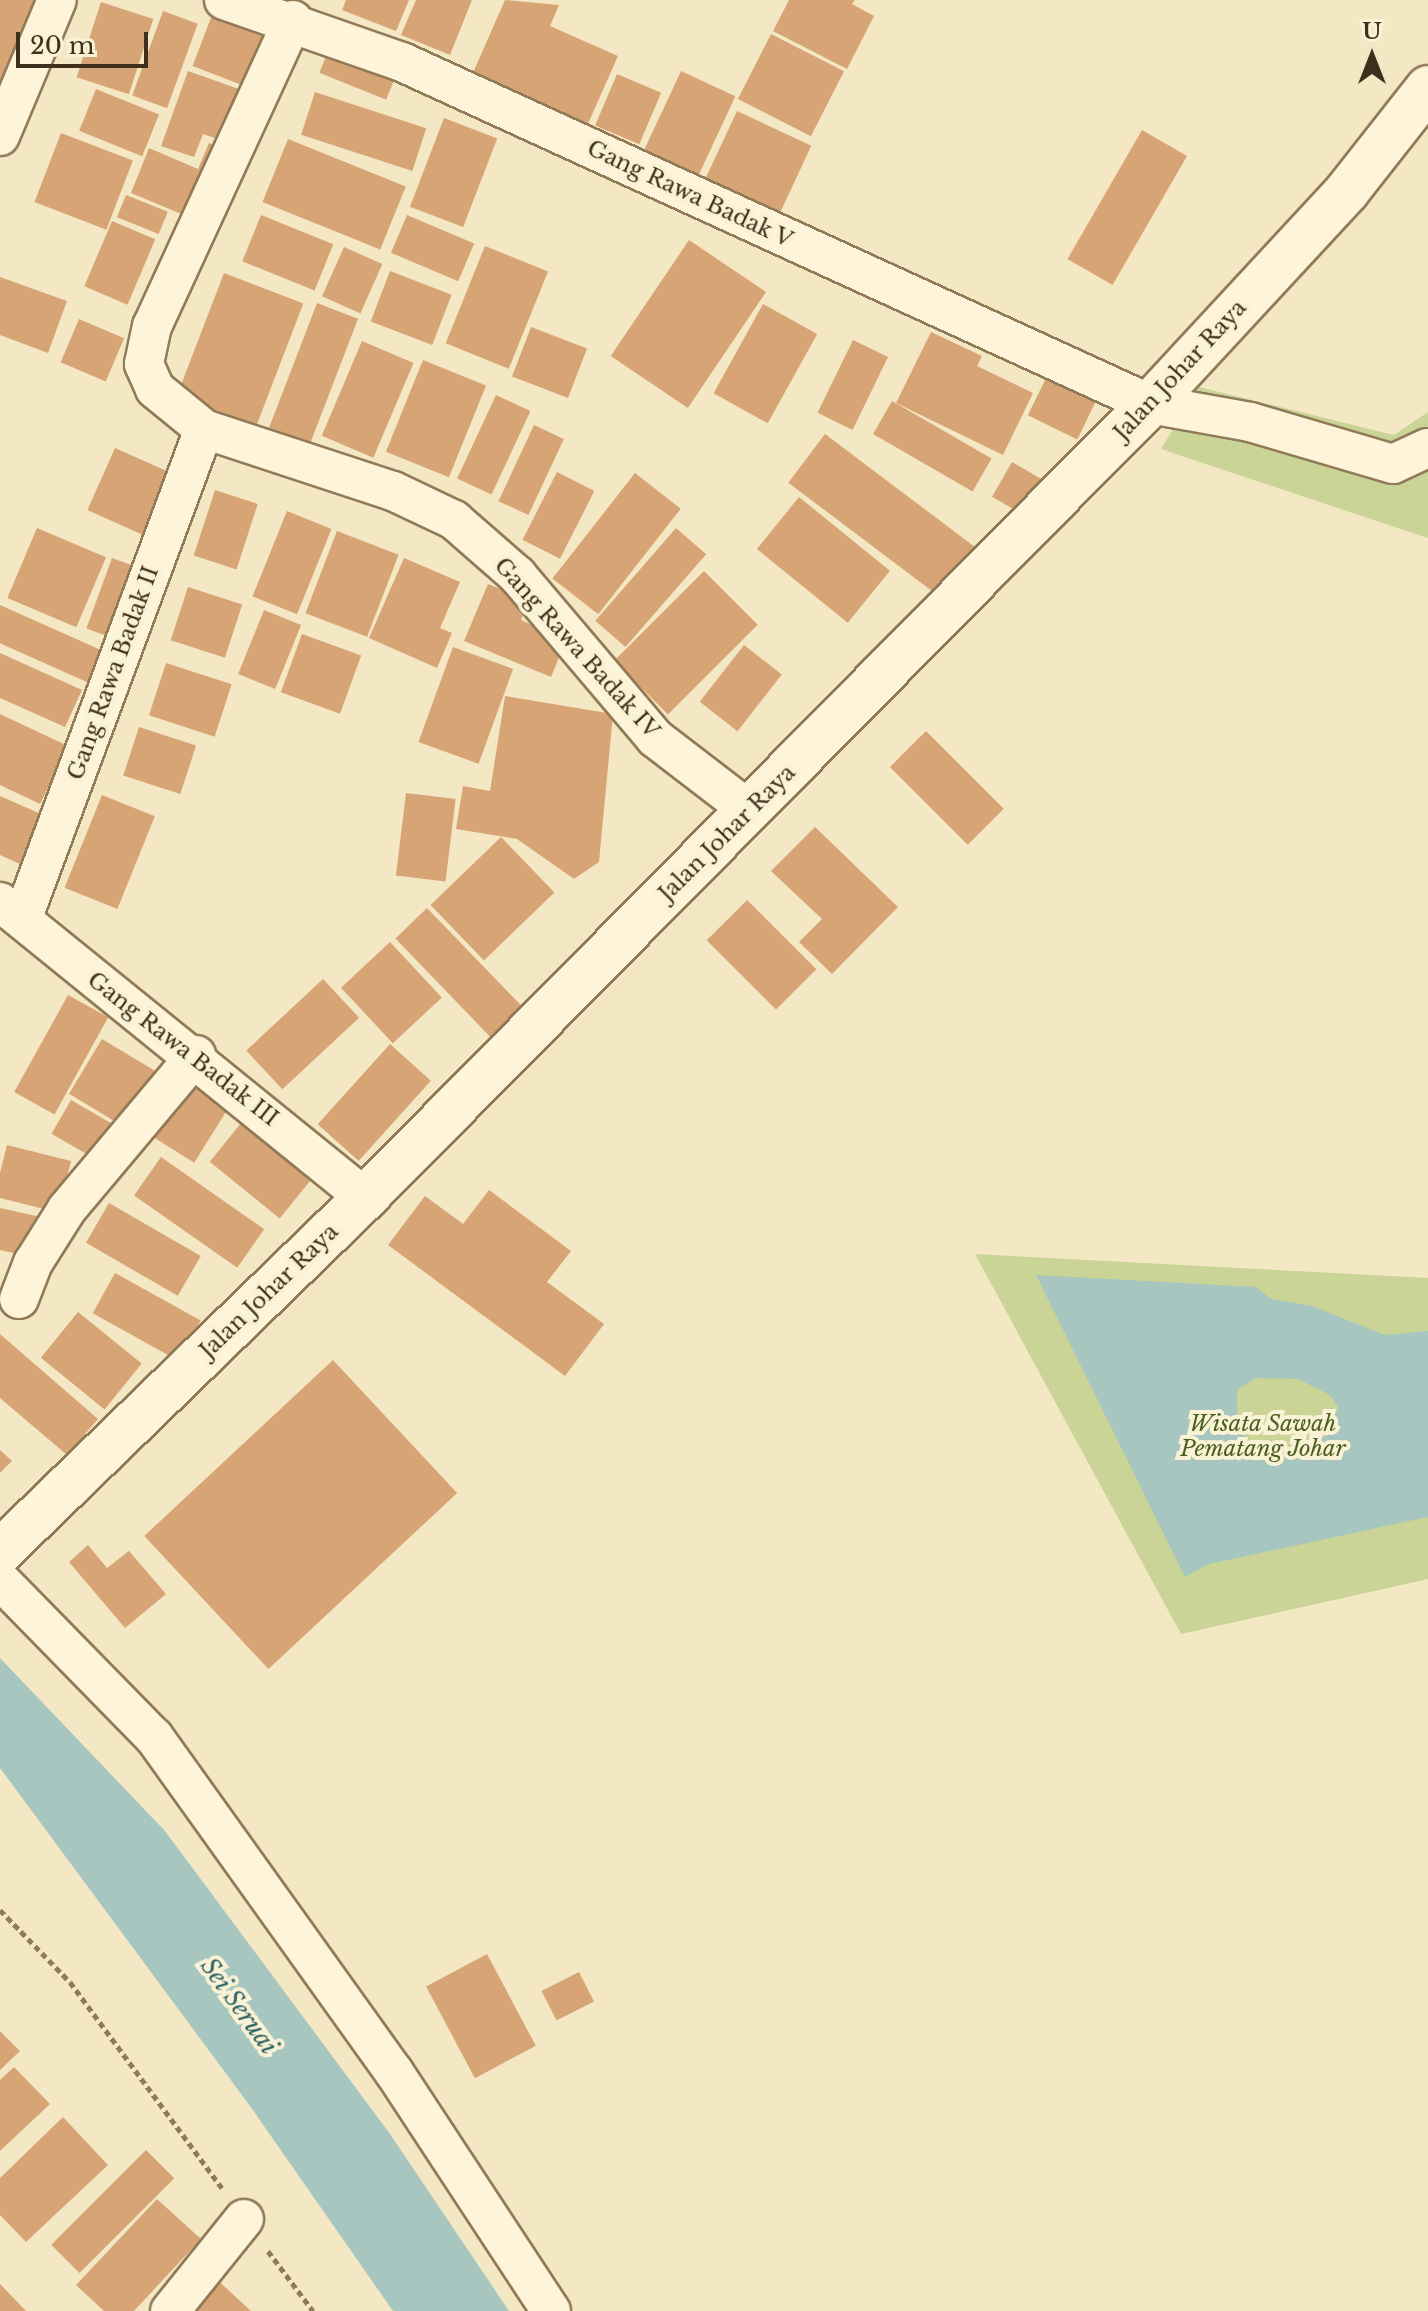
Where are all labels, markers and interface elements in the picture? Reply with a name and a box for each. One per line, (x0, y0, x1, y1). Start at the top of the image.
scale bar (20, 16, 152, 66)
north arrow (1332, 16, 1412, 96)
text: U (1362, 18, 1382, 45)
text: 20 m (30, 31, 95, 60)
street label: Gang Rawa Badak V (582, 134, 798, 254)
street label: Jalan Johar Raya (1108, 294, 1252, 446)
street label: Gang Rawa Badak IV (489, 552, 665, 744)
street label: Gang Rawa Badak II (62, 562, 164, 784)
street label: Jalan Johar Raya (653, 759, 801, 907)
street label: Gang Rawa Badak III (82, 966, 284, 1132)
street label: Jalan Johar Raya (194, 1218, 344, 1364)
park label: Wisata Sawah Pematang Johar (1180, 1410, 1346, 1462)
water label: Sei Seruai (194, 1952, 284, 2060)

